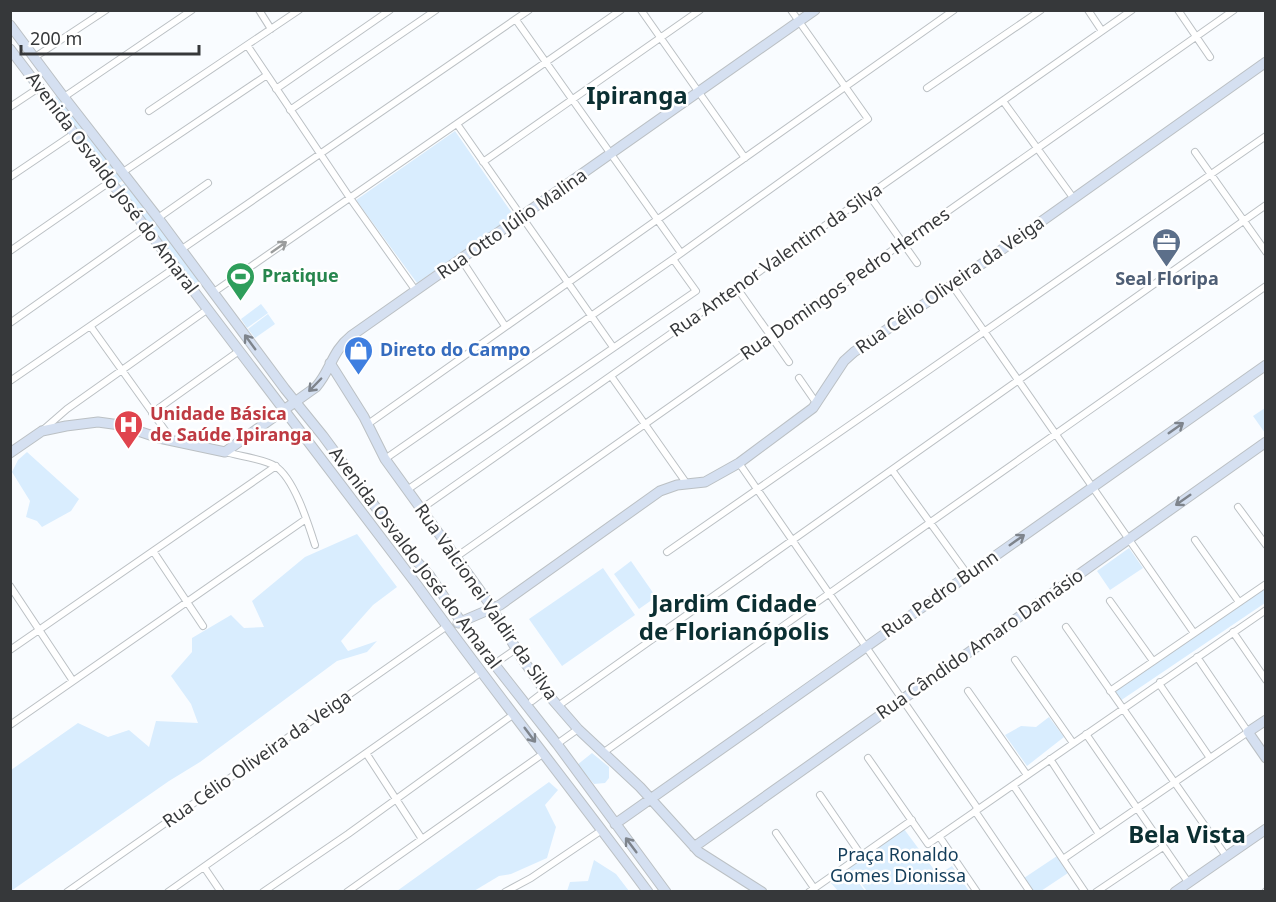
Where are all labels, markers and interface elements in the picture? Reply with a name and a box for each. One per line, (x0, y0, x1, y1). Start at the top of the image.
scale bar (21, 18, 200, 56)
text: 200 m (30, 26, 82, 50)
street label: Avenida Osvaldo José do Amaral (21, 67, 204, 298)
district label: Ipiranga (586, 78, 688, 111)
street label: Rua Otto Júlio Malina (432, 162, 591, 284)
street label: Rua Antenor Valentim da Silva (665, 177, 886, 342)
street label: Rua Domingos Pedro Hermes (735, 202, 954, 365)
street label: Rua Célio Oliveira da Veiga (850, 210, 1048, 359)
office icon: Seal Floripa (1151, 226, 1183, 268)
one-way arrow (270, 241, 287, 253)
sports icon: Pratique (225, 260, 257, 302)
place label: Pratique (262, 263, 339, 287)
place label: Seal Floripa (1115, 266, 1219, 290)
shop icon: Direto do Campo (343, 334, 375, 376)
one-way arrow (244, 335, 256, 351)
place label: Direto do Campo (380, 337, 531, 361)
one-way arrow (308, 378, 323, 393)
place label: Unidade Básica de Saúde Ipiranga (150, 401, 312, 446)
hospital icon: Unidade Básica de Saúde Ipiranga (113, 408, 145, 450)
one-way arrow (1167, 422, 1184, 434)
street label: Avenida Osvaldo José do Amaral (324, 442, 507, 673)
one-way arrow (1176, 494, 1192, 506)
street label: Rua Valcionei Valdir da Silva (410, 499, 564, 704)
one-way arrow (1008, 534, 1024, 546)
street label: Rua Pedro Bunn (876, 544, 1002, 642)
street label: Rua Cândido Amaro Damásio (871, 562, 1088, 724)
district label: Jardim Cidade de Florianópolis (639, 586, 829, 647)
street label: Rua Célio Oliveira da Veiga (157, 684, 355, 833)
one-way arrow (524, 727, 536, 743)
district label: Bela Vista (1128, 817, 1246, 850)
one-way arrow (624, 837, 637, 853)
park label: Praça Ronaldo Gomes Dionissa (830, 842, 966, 887)

